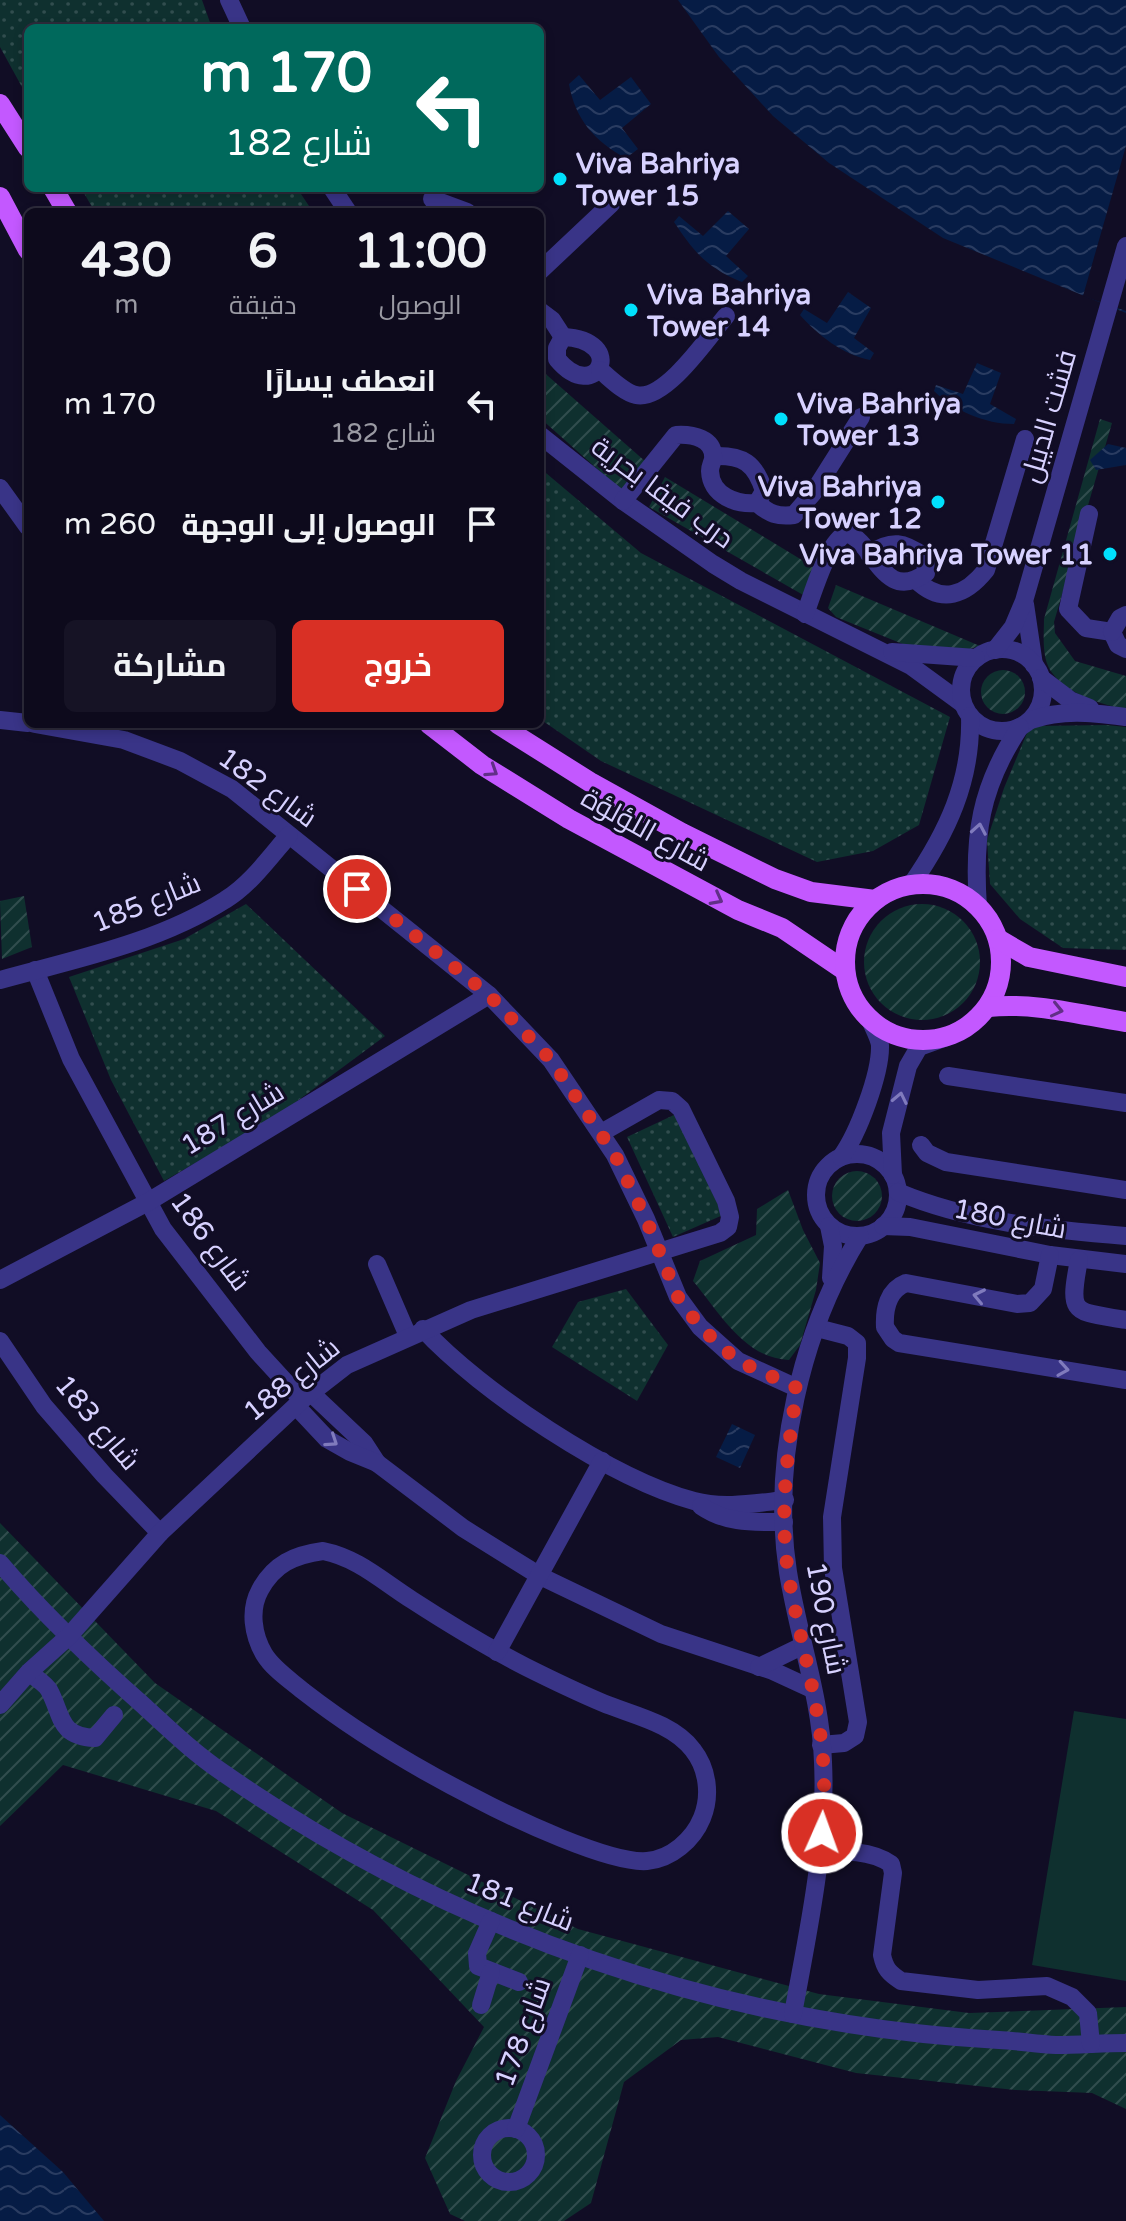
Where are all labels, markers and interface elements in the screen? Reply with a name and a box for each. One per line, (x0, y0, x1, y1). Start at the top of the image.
text: 170 m (201, 40, 372, 107)
icon: left (400, 56, 504, 160)
text: شارع 182 (225, 122, 372, 165)
place label: Viva Bahriya Tower 15 (575, 147, 740, 213)
marker: Viva Bahriya Tower 15 (551, 170, 569, 188)
text: 6 (248, 223, 278, 281)
text: 11:00 (354, 223, 487, 281)
text: 430 (81, 232, 172, 290)
place label: Viva Bahriya Tower 14 (646, 278, 811, 344)
text: m (115, 289, 138, 320)
text: دقيقة (229, 290, 297, 321)
text: الوصول (379, 290, 462, 321)
marker: Viva Bahriya Tower 14 (622, 301, 640, 319)
street label: فشت الديبل (1014, 346, 1084, 487)
text: انعطف يسارًا (265, 363, 436, 400)
icon: left (460, 382, 504, 426)
text: 170 m (64, 386, 156, 423)
place label: Viva Bahriya Tower 13 (796, 387, 961, 453)
marker: Viva Bahriya Tower 13 (772, 410, 790, 428)
text: شارع 182 (330, 418, 436, 449)
street label: درب فيفا بحرية (585, 430, 740, 556)
place label: Viva Bahriya Tower 12 (758, 470, 922, 536)
marker: Viva Bahriya Tower 12 (929, 493, 947, 511)
icon: arrive (460, 502, 504, 546)
text: 260 m (64, 506, 156, 543)
text: الوصول إلى الوجهة (181, 507, 436, 544)
place label: Viva Bahriya Tower 11 (799, 538, 1094, 572)
marker: Viva Bahriya Tower 11 (1101, 545, 1119, 563)
button: مشاركة (64, 620, 276, 712)
button: خروج (292, 620, 504, 712)
street label: شارع 182 (211, 740, 324, 836)
one-way arrow (483, 761, 497, 776)
street label: شارع اللؤلؤة (575, 781, 716, 880)
one-way arrow (970, 822, 987, 836)
pin (323, 855, 391, 923)
street label: شارع 185 (87, 866, 206, 941)
icon: arrive (335, 867, 379, 911)
one-way arrow (709, 890, 724, 905)
one-way arrow (1050, 1001, 1064, 1018)
street label: شارع 187 (175, 1075, 291, 1164)
one-way arrow (891, 1092, 908, 1106)
street label: شارع 186 (162, 1185, 258, 1298)
street label: شارع 180 (950, 1191, 1069, 1248)
one-way arrow (973, 1288, 986, 1305)
street label: شارع 188 (237, 1331, 347, 1430)
one-way arrow (1057, 1360, 1070, 1377)
street label: شارع 183 (47, 1368, 147, 1478)
one-way arrow (324, 1431, 338, 1446)
street label: شارع 190 (797, 1559, 854, 1678)
position arrow (780, 1791, 864, 1875)
street label: شارع 181 (460, 1865, 579, 1940)
street label: شارع 178 (487, 1973, 559, 2092)

